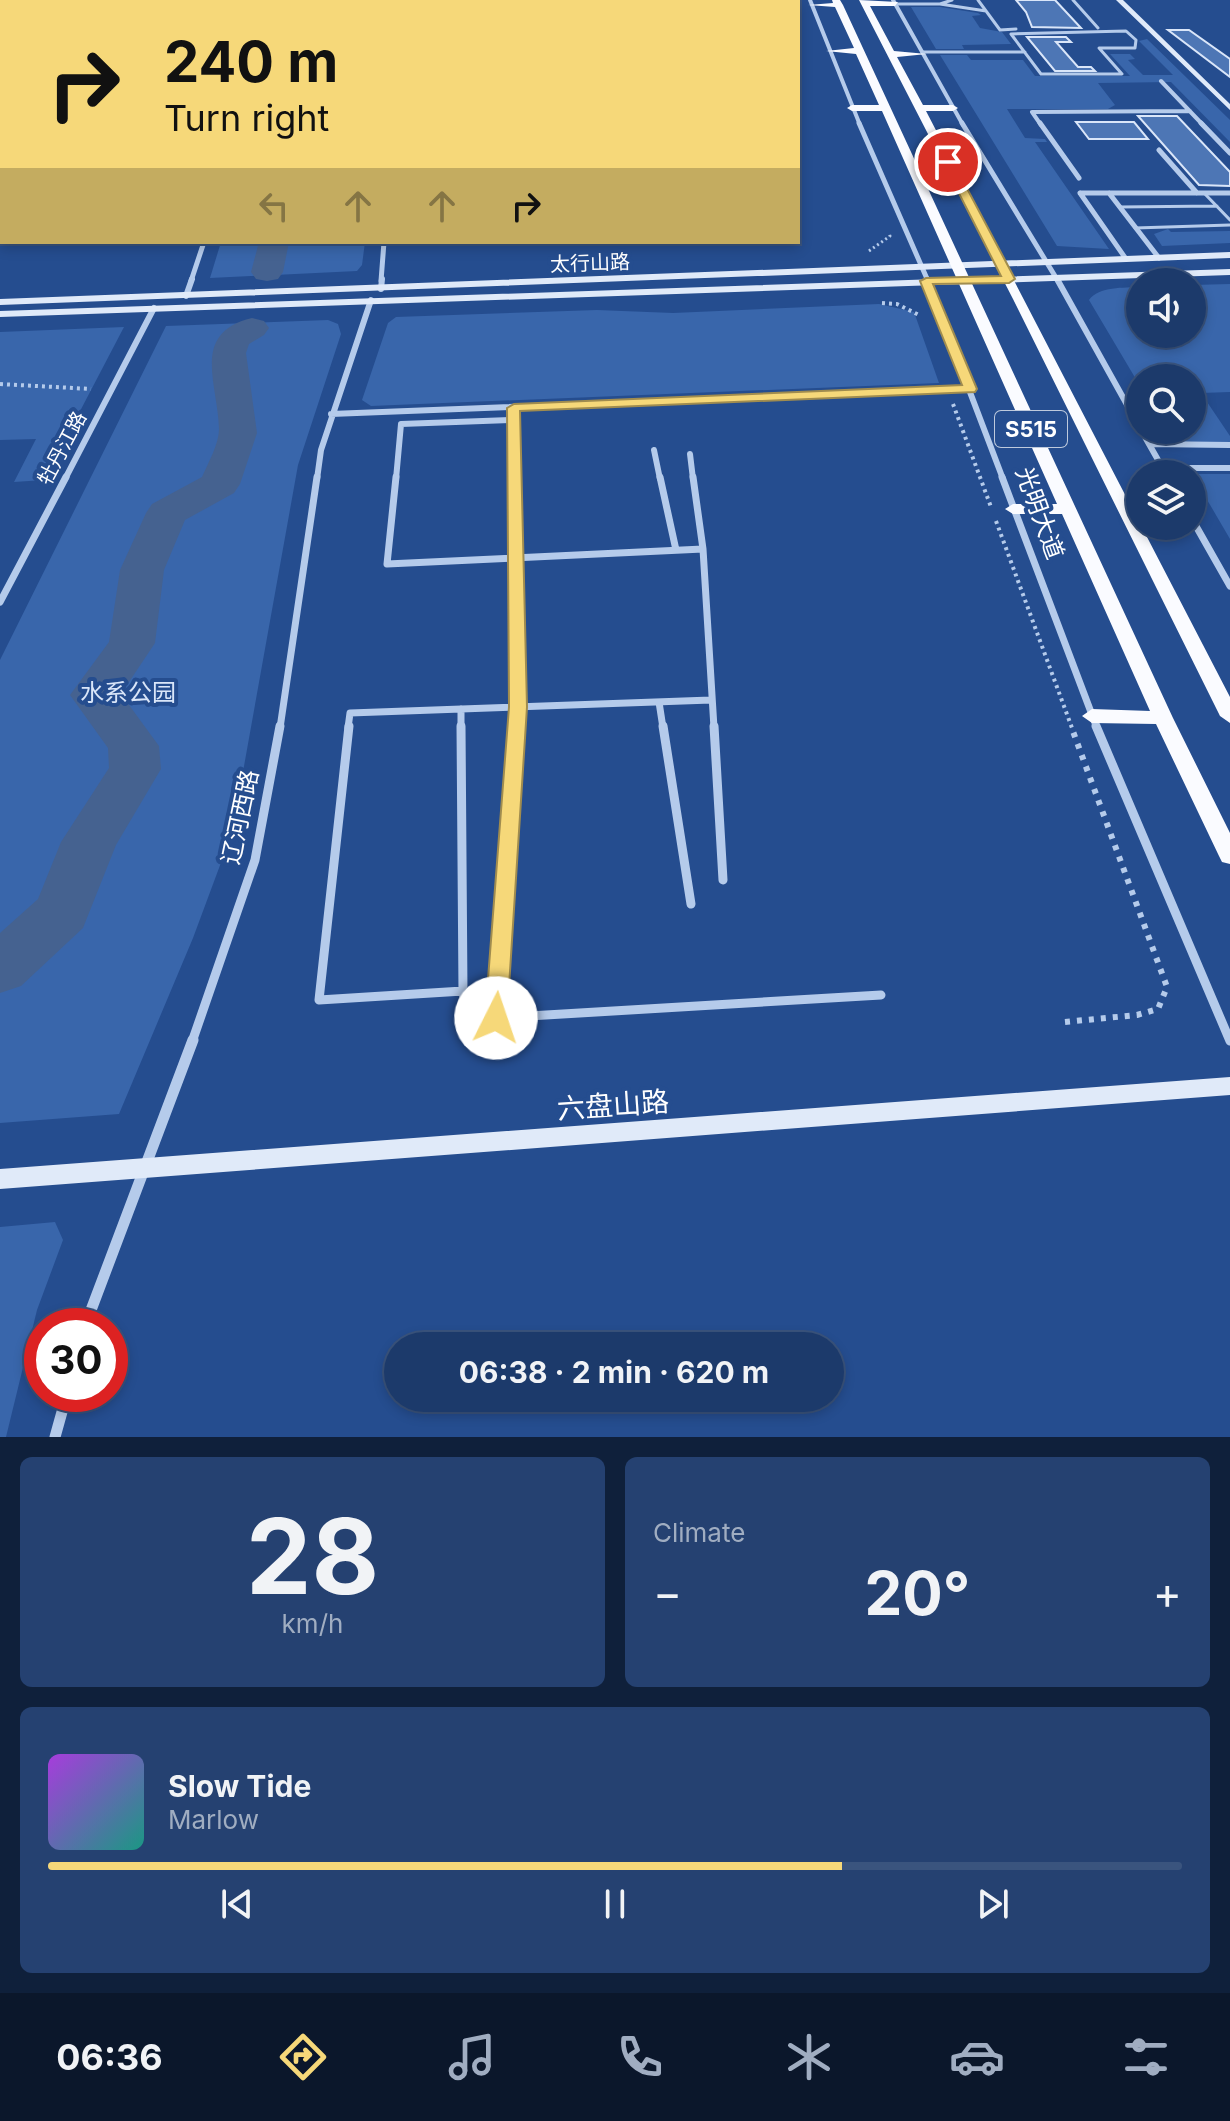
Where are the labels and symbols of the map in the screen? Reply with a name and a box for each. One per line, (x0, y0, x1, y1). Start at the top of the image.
pin (914, 128, 982, 196)
street label: 太行山路 (550, 250, 630, 276)
street label: 牡丹江路 (33, 407, 91, 489)
road number: S515 (995, 411, 1067, 447)
street label: 光明大道 (1010, 463, 1070, 563)
park label: 水系公园 (80, 678, 176, 707)
street label: 辽河西路 (216, 767, 264, 867)
position arrow (454, 976, 538, 1060)
street label: 六盘山路 (556, 1084, 670, 1126)
speed limit sign: 30 (24, 1308, 128, 1412)

